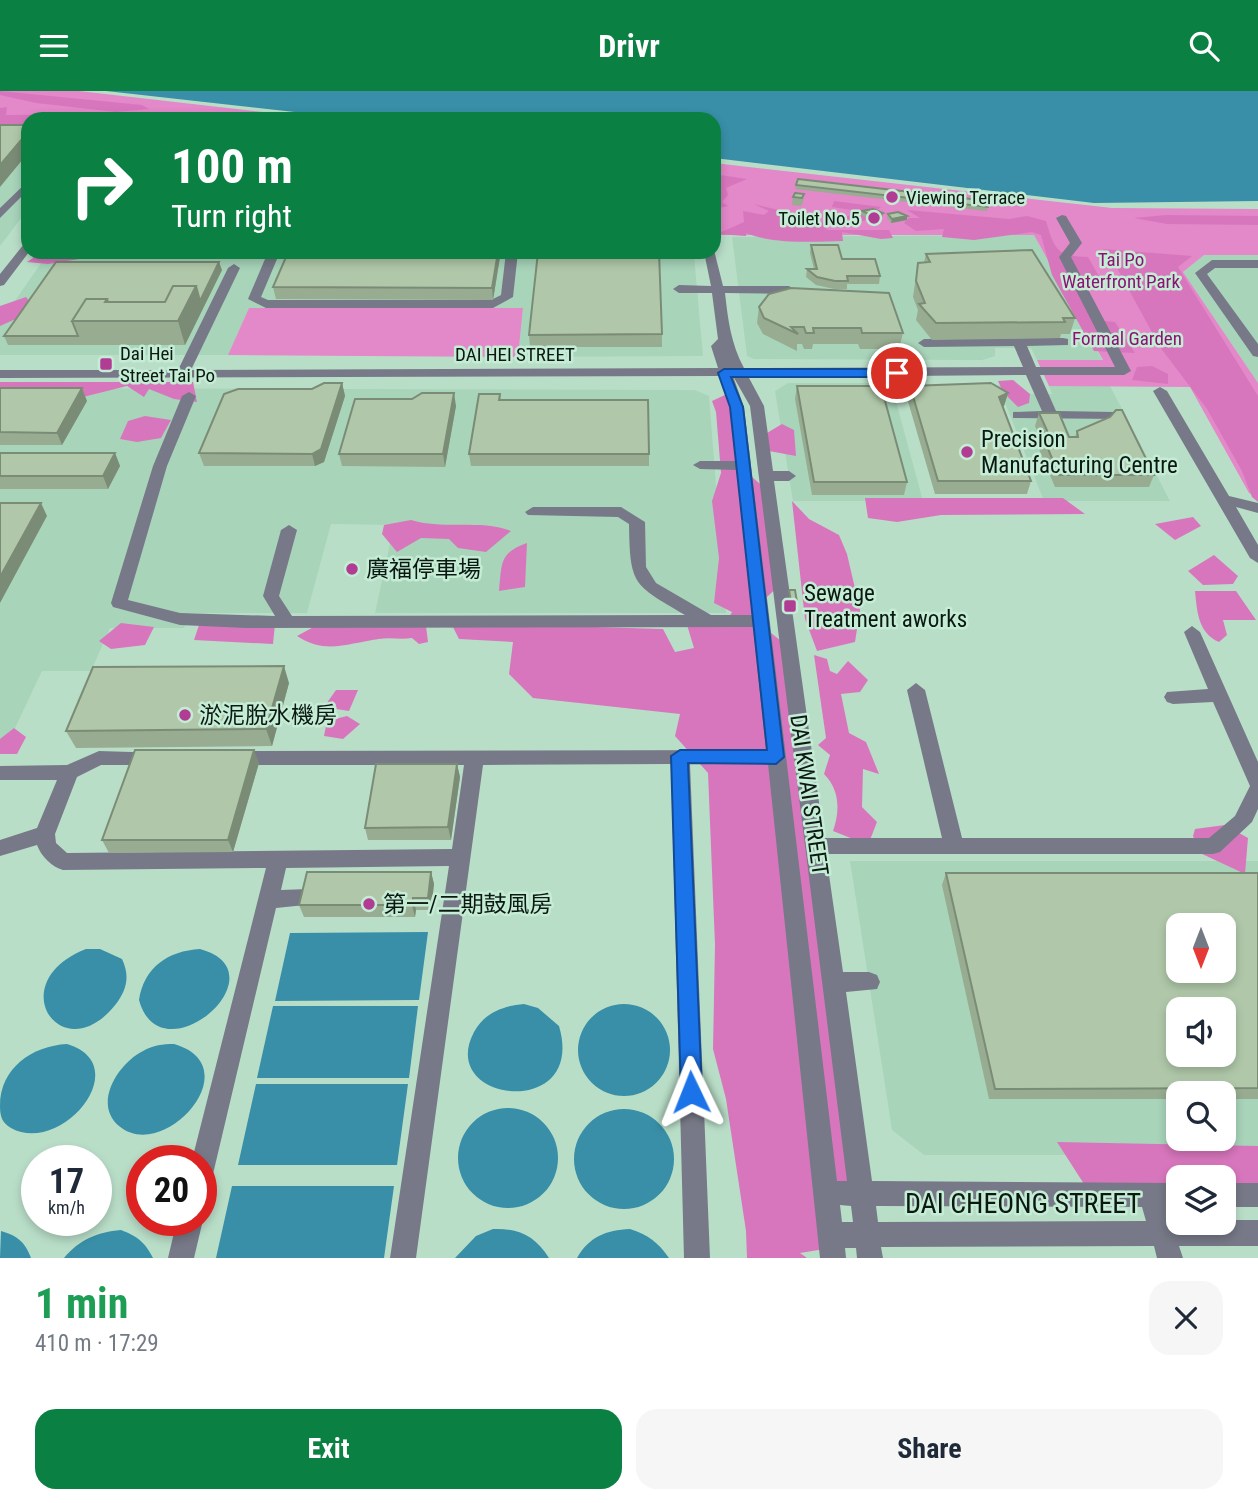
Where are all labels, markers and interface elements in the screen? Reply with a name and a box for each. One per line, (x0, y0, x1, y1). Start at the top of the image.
icon: menu (35, 27, 73, 65)
text: Drivr (598, 27, 660, 65)
icon: search (1185, 27, 1223, 65)
text: 100 m (171, 138, 293, 195)
icon: right (56, 140, 147, 231)
place label: Viewing Terrace (906, 186, 1025, 209)
marker: Viewing Terrace (884, 189, 900, 205)
text: Turn right (171, 197, 292, 235)
place label: Toilet No.5 (778, 207, 860, 230)
marker: Toilet No.5 (866, 210, 882, 226)
park label: Tai Po Waterfront Park (1062, 248, 1180, 293)
park label: Formal Garden (1072, 327, 1182, 350)
place label: Dai Hei Street Tai Po (120, 342, 215, 387)
street label: DAI HEI STREET (455, 343, 575, 366)
pin (867, 343, 927, 403)
icon: arrive (878, 354, 916, 392)
marker: Dai Hei Street Tai Po (98, 356, 114, 372)
place label: Precision Manufacturing Centre (981, 426, 1178, 479)
marker: Precision Manufacturing Centre (959, 444, 975, 460)
place label: 廣福停車場 (366, 556, 481, 583)
marker: 廣福停車場 (344, 561, 360, 577)
place label: Sewage Treatment aworks (804, 580, 967, 633)
marker: Sewage Treatment aworks (782, 598, 798, 614)
place label: 淤泥脫水機房 (199, 702, 337, 729)
marker: 淤泥脫水機房 (177, 707, 193, 723)
street label: DAI KWAI STREET (784, 713, 834, 877)
place label: 第一/二期鼓風房 (383, 891, 553, 918)
marker: 第一/二期鼓風房 (361, 896, 377, 912)
north arrow (1166, 913, 1236, 983)
map controls (1166, 913, 1236, 1235)
button: sound (1166, 997, 1236, 1067)
position arrow (654, 1055, 728, 1129)
button: search (1166, 1081, 1236, 1151)
speed limit sign: 20 (126, 1145, 217, 1236)
text: 17 (49, 1161, 84, 1202)
button: layers (1166, 1165, 1236, 1235)
street label: DAI CHEONG STREET (905, 1187, 1141, 1220)
text: km/h (48, 1197, 85, 1218)
text: 1 min (35, 1279, 128, 1328)
button: close (1149, 1281, 1223, 1355)
text: 410 m · 17:29 (35, 1330, 159, 1357)
button: Exit (35, 1409, 622, 1489)
button: Share (636, 1409, 1223, 1489)

